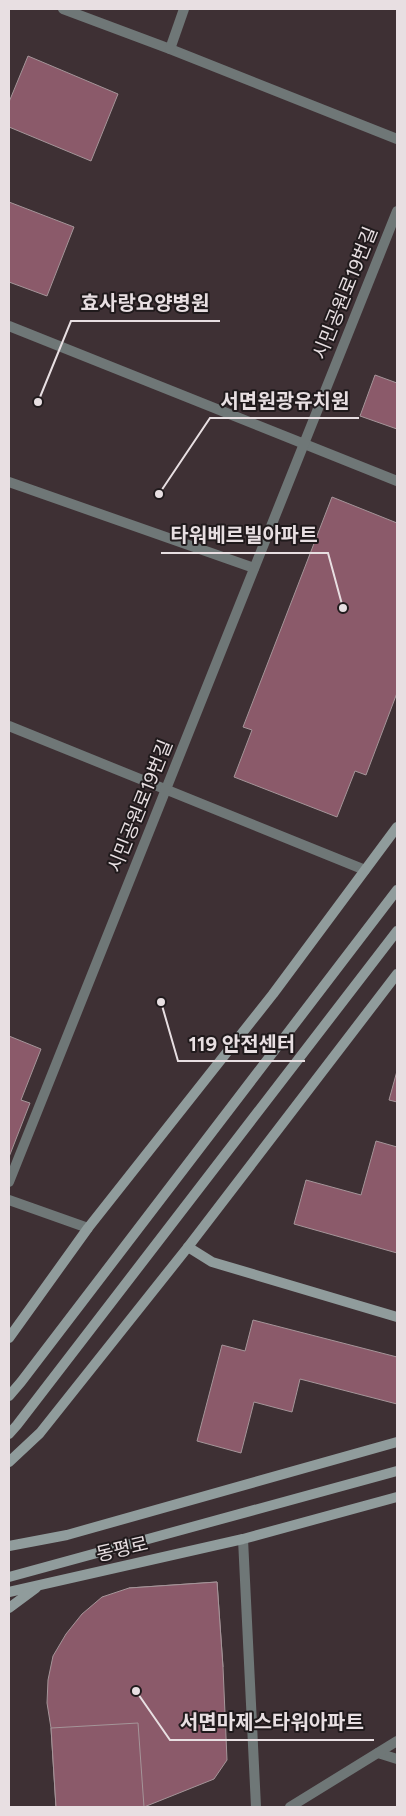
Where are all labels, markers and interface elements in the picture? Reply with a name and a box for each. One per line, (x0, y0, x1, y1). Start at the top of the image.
street label: 시민공원로19번길 (308, 223, 382, 363)
callout: 효사랑요양병원 (71, 286, 220, 321)
text: 효사랑요양병원 (81, 291, 209, 315)
callout: 서면원광유치원 (210, 383, 359, 418)
text: 서면원광유치원 (221, 389, 349, 413)
callout: 타워베르빌아파트 (161, 518, 328, 553)
text: 타워베르빌아파트 (170, 523, 318, 547)
street label: 시민공원로19번길 (103, 736, 177, 876)
callout: 119 안전센터 (178, 1026, 305, 1061)
text: 119 안전센터 (189, 1032, 295, 1056)
street label: 동평로 (94, 1532, 150, 1566)
callout: 서면마제스타워아파트 (170, 1705, 374, 1740)
text: 서면마제스타워아파트 (180, 1710, 364, 1734)

